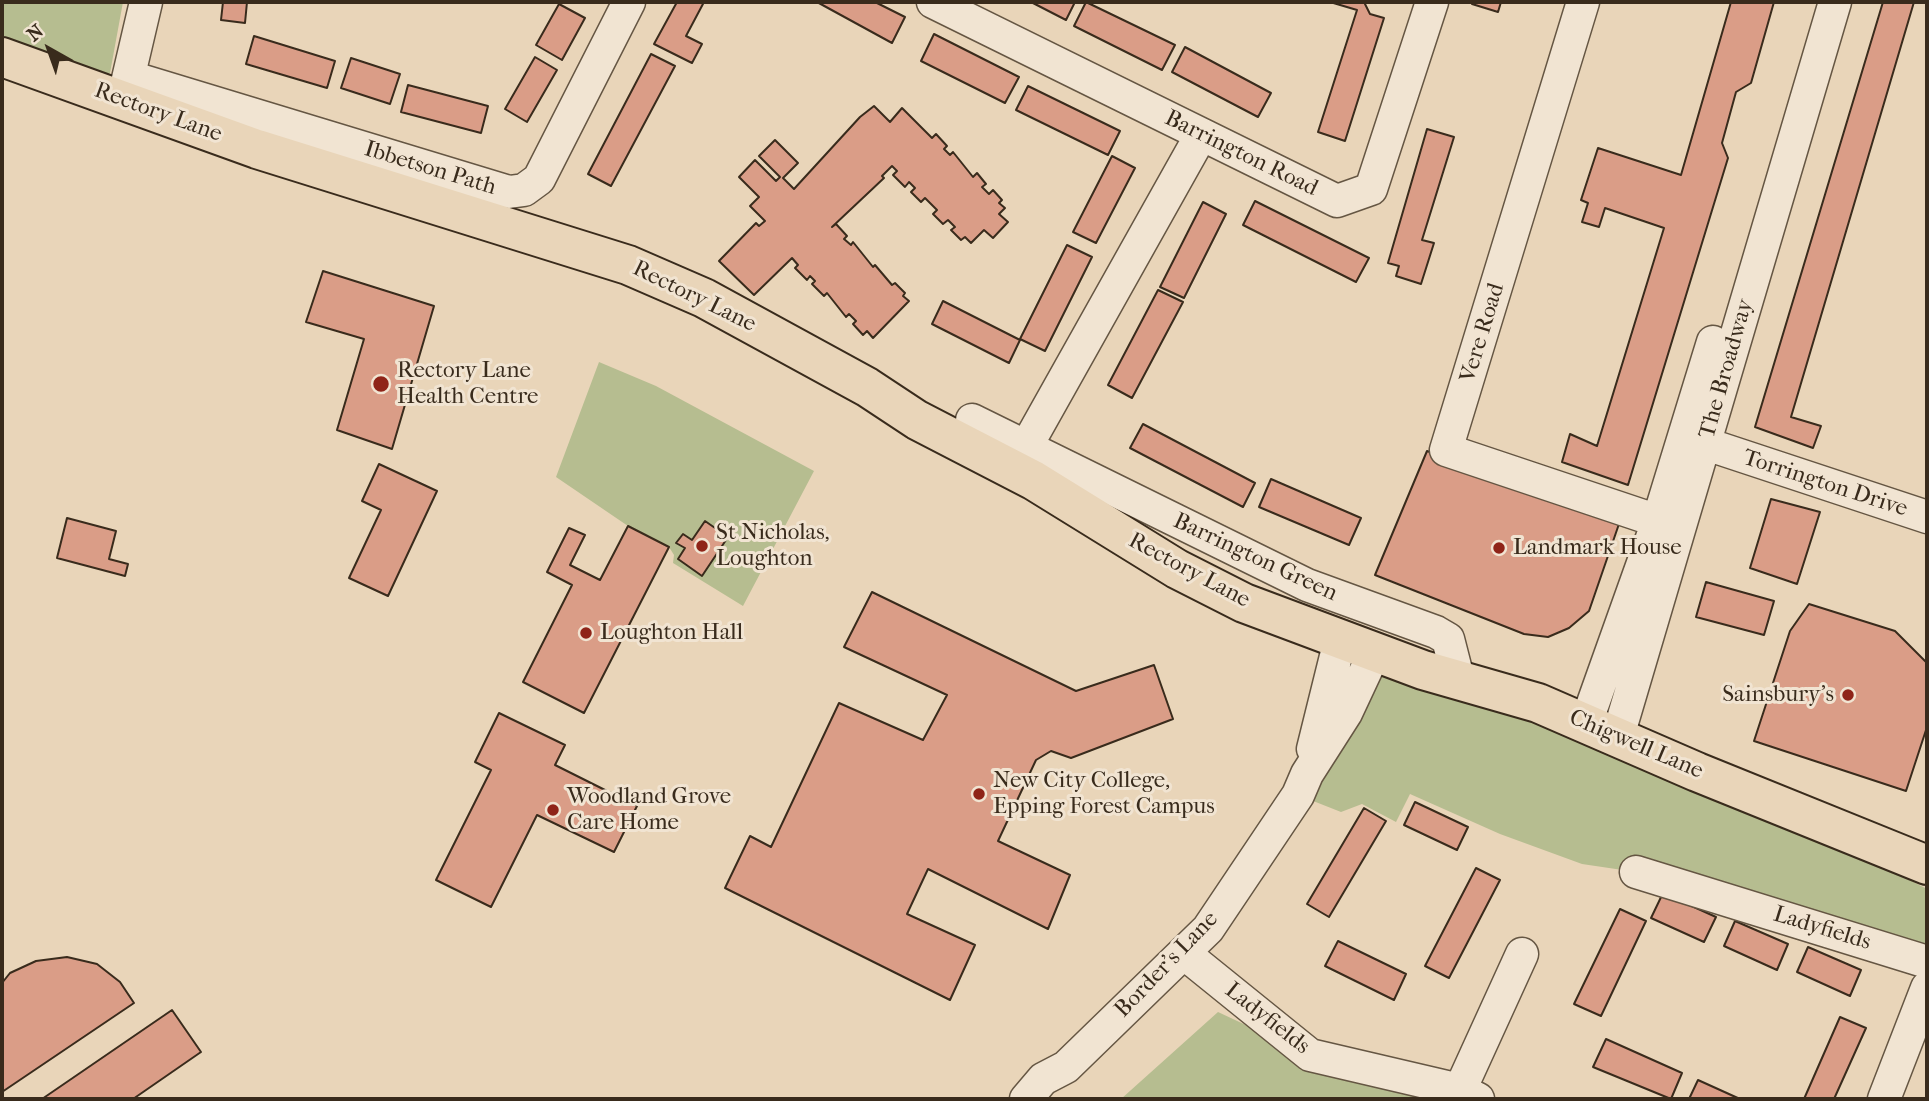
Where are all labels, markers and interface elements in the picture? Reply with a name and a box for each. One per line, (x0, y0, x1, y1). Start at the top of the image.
north arrow (14, 14, 84, 84)
text: N (23, 20, 48, 46)
street label: Rectory Lane (90, 77, 226, 149)
street label: Barrington Road (1160, 105, 1322, 203)
street label: Ibbetson Path (361, 136, 499, 202)
street label: Rectory Lane (628, 255, 760, 339)
street label: Vere Road (1455, 280, 1511, 386)
street label: The Broadway (1694, 296, 1760, 442)
place label: Rectory Lane Health Centre (397, 357, 538, 411)
marker: Rectory Lane Health Centre (371, 374, 391, 394)
street label: Torrington Drive (1739, 444, 1911, 524)
street label: Barrington Green (1169, 508, 1341, 608)
place label: St Nicholas, Loughton (716, 519, 829, 573)
street label: Rectory Lane (1123, 527, 1255, 615)
place label: Landmark House (1513, 534, 1682, 562)
marker: St Nicholas, Loughton (694, 538, 710, 554)
marker: Landmark House (1491, 540, 1507, 556)
place label: Loughton Hall (600, 619, 743, 647)
marker: Loughton Hall (578, 625, 594, 641)
place label: Sainsbury's (1722, 681, 1834, 709)
marker: Sainsbury's (1840, 687, 1856, 703)
street label: Chigwell Lane (1565, 704, 1707, 786)
place label: New City College, Epping Forest Campus (993, 767, 1215, 821)
place label: Woodland Grove Care Home (567, 783, 731, 837)
marker: New City College, Epping Forest Campus (971, 786, 987, 802)
marker: Woodland Grove Care Home (545, 802, 561, 818)
street label: Ladyfields (1770, 901, 1874, 957)
street label: Border's Lane (1109, 906, 1225, 1024)
street label: Ladyfields (1219, 977, 1315, 1061)

